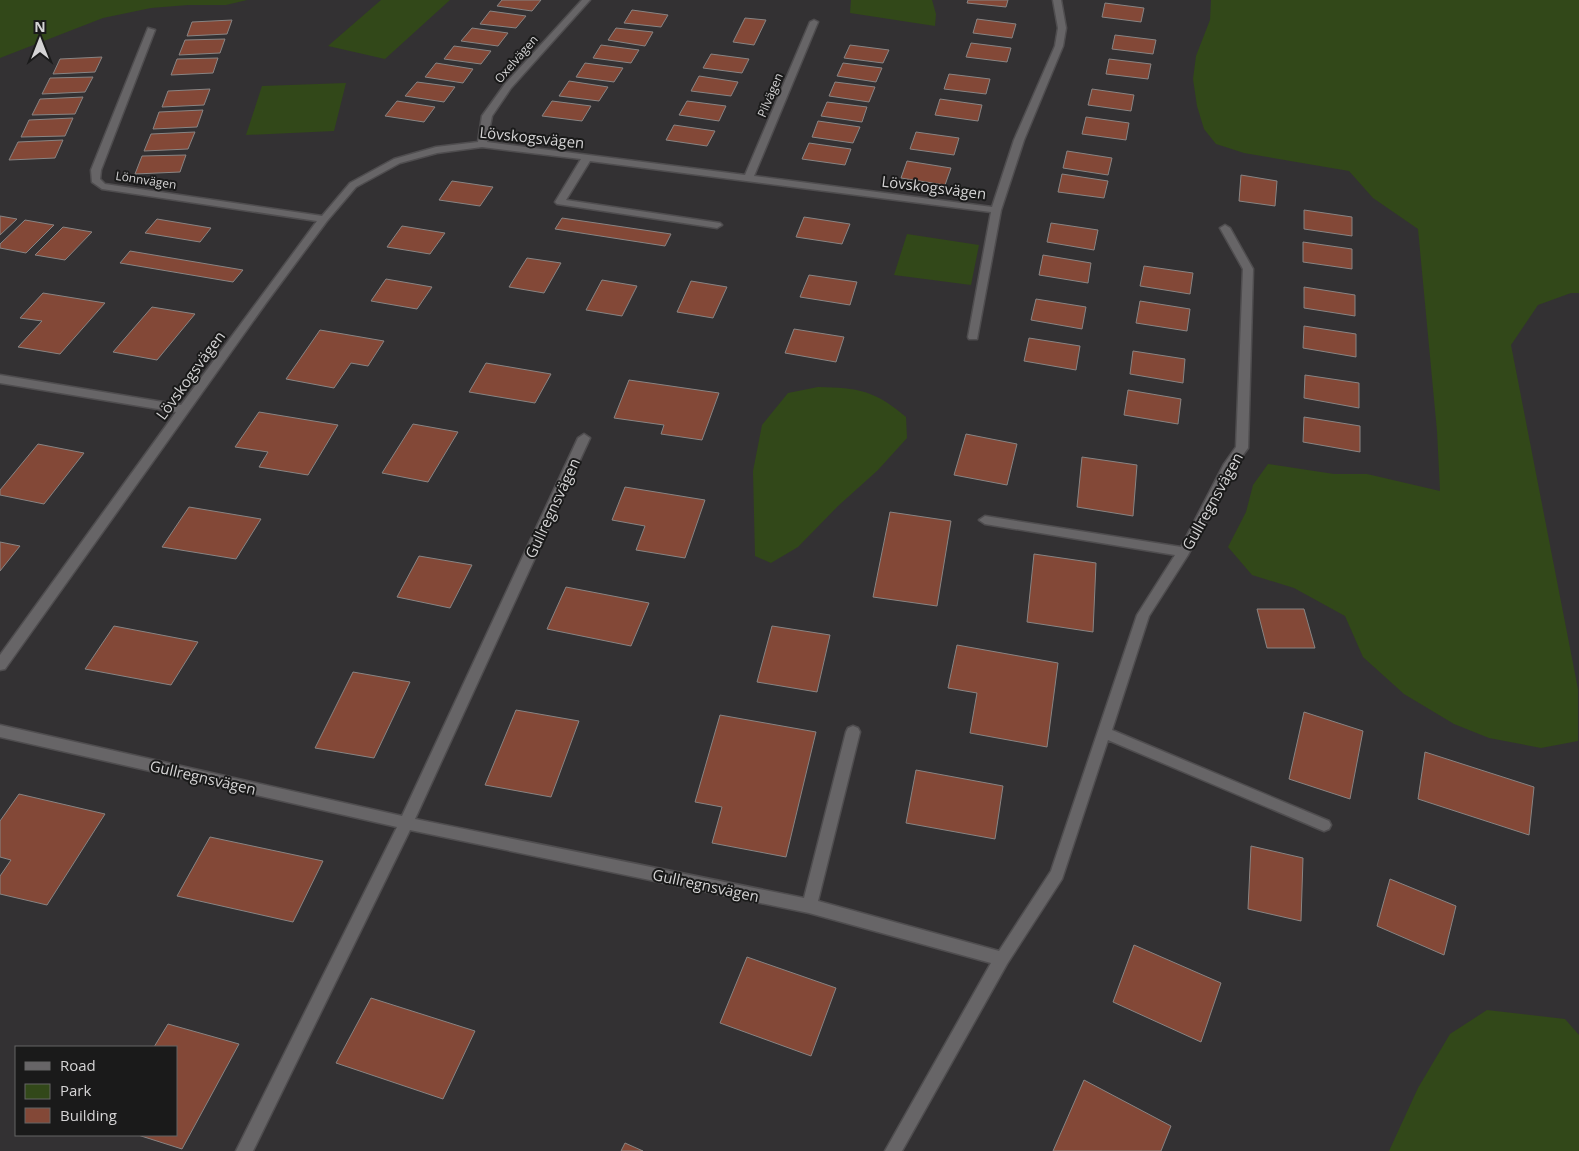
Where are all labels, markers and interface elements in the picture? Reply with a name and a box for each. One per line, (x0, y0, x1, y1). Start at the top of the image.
north arrow (15, 15, 65, 65)
text: N (34, 17, 46, 36)
street label: Oxelvägen (490, 31, 542, 87)
street label: Pilvägen (753, 70, 787, 120)
street label: Lövskogsvägen (479, 122, 585, 152)
street label: Lönnvägen (114, 167, 178, 193)
street label: Lövskogsvägen (881, 171, 987, 203)
street label: Lövskogsvägen (151, 327, 229, 423)
street label: Gullregnsvägen (1177, 449, 1247, 553)
street label: Gullregnsvägen (520, 455, 584, 561)
street label: Gullregnsvägen (148, 755, 258, 799)
street label: Gullregnsvägen (651, 864, 761, 906)
legend (15, 1046, 178, 1136)
text: Road (60, 1055, 96, 1075)
text: Park (60, 1080, 91, 1100)
text: Building (60, 1105, 117, 1125)

